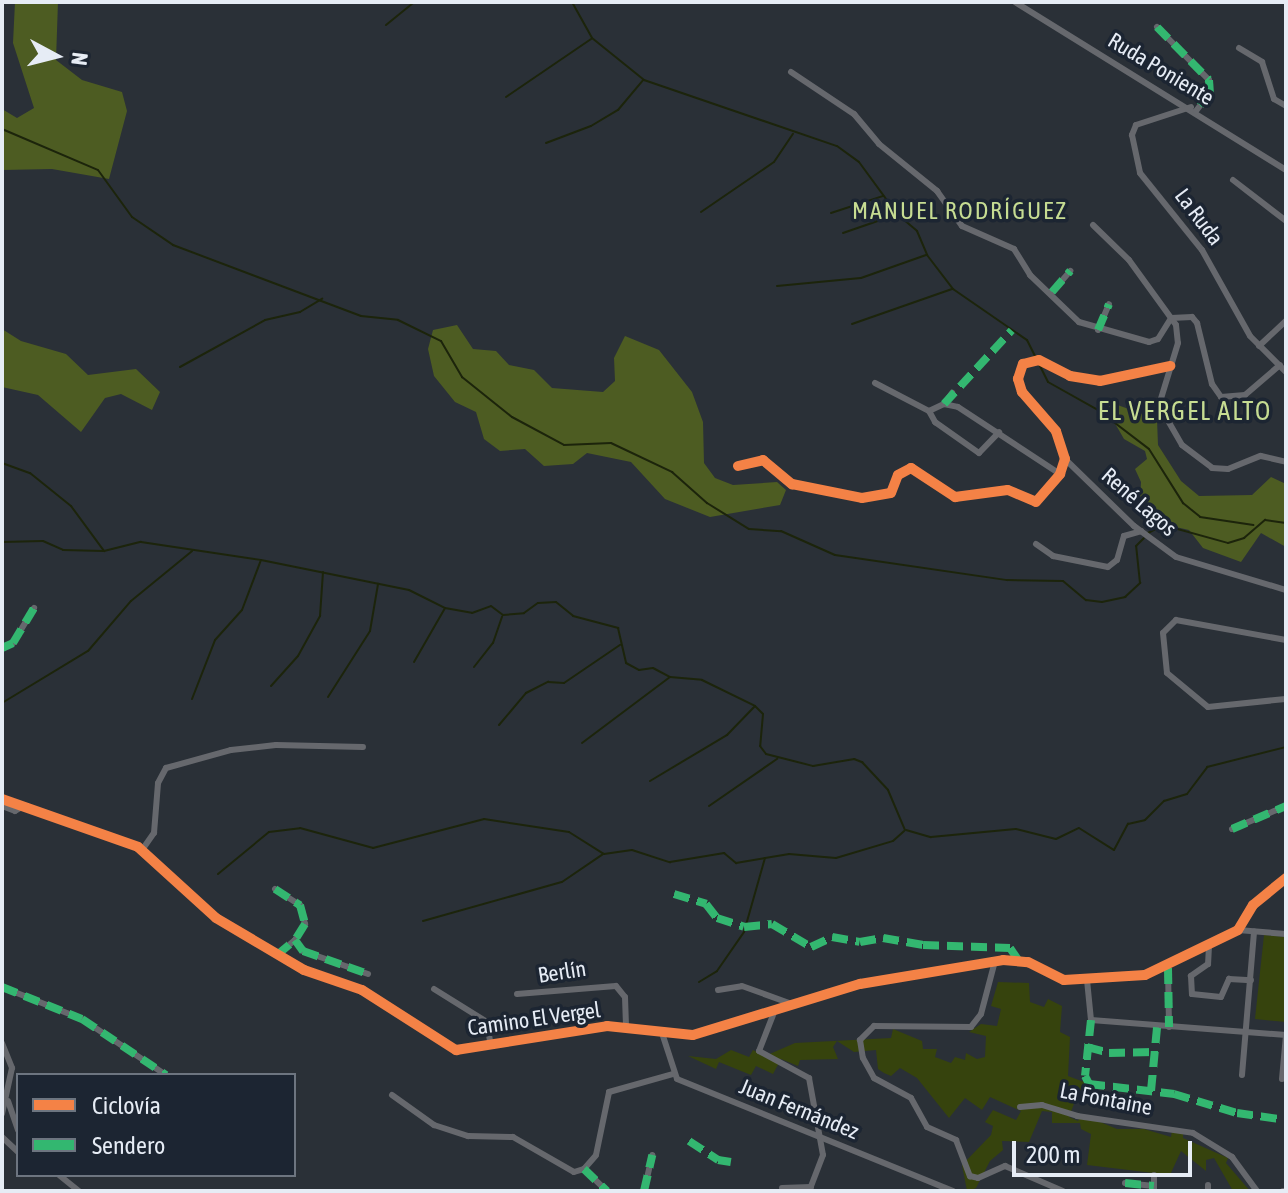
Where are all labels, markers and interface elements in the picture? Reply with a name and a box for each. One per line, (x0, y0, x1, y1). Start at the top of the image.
north arrow (16, 16, 96, 96)
street label: Ruda Poniente (1103, 27, 1219, 111)
text: N (66, 51, 94, 67)
street label: La Ruda (1169, 183, 1229, 251)
district label: MANUEL RODRÍGUEZ (852, 197, 1068, 225)
district label: EL VERGEL ALTO (1098, 396, 1272, 428)
street label: René Lagos (1096, 462, 1182, 542)
street label: Berlín (536, 955, 588, 989)
street label: Camino El Vergel (466, 997, 602, 1041)
legend (16, 1073, 296, 1177)
street label: Juan Fernández (735, 1073, 863, 1145)
street label: La Fontaine (1058, 1077, 1154, 1121)
text: Ciclovía (92, 1092, 161, 1119)
scale bar (1016, 1125, 1196, 1175)
text: Sendero (92, 1132, 165, 1159)
text: 200 m (1026, 1141, 1080, 1168)

